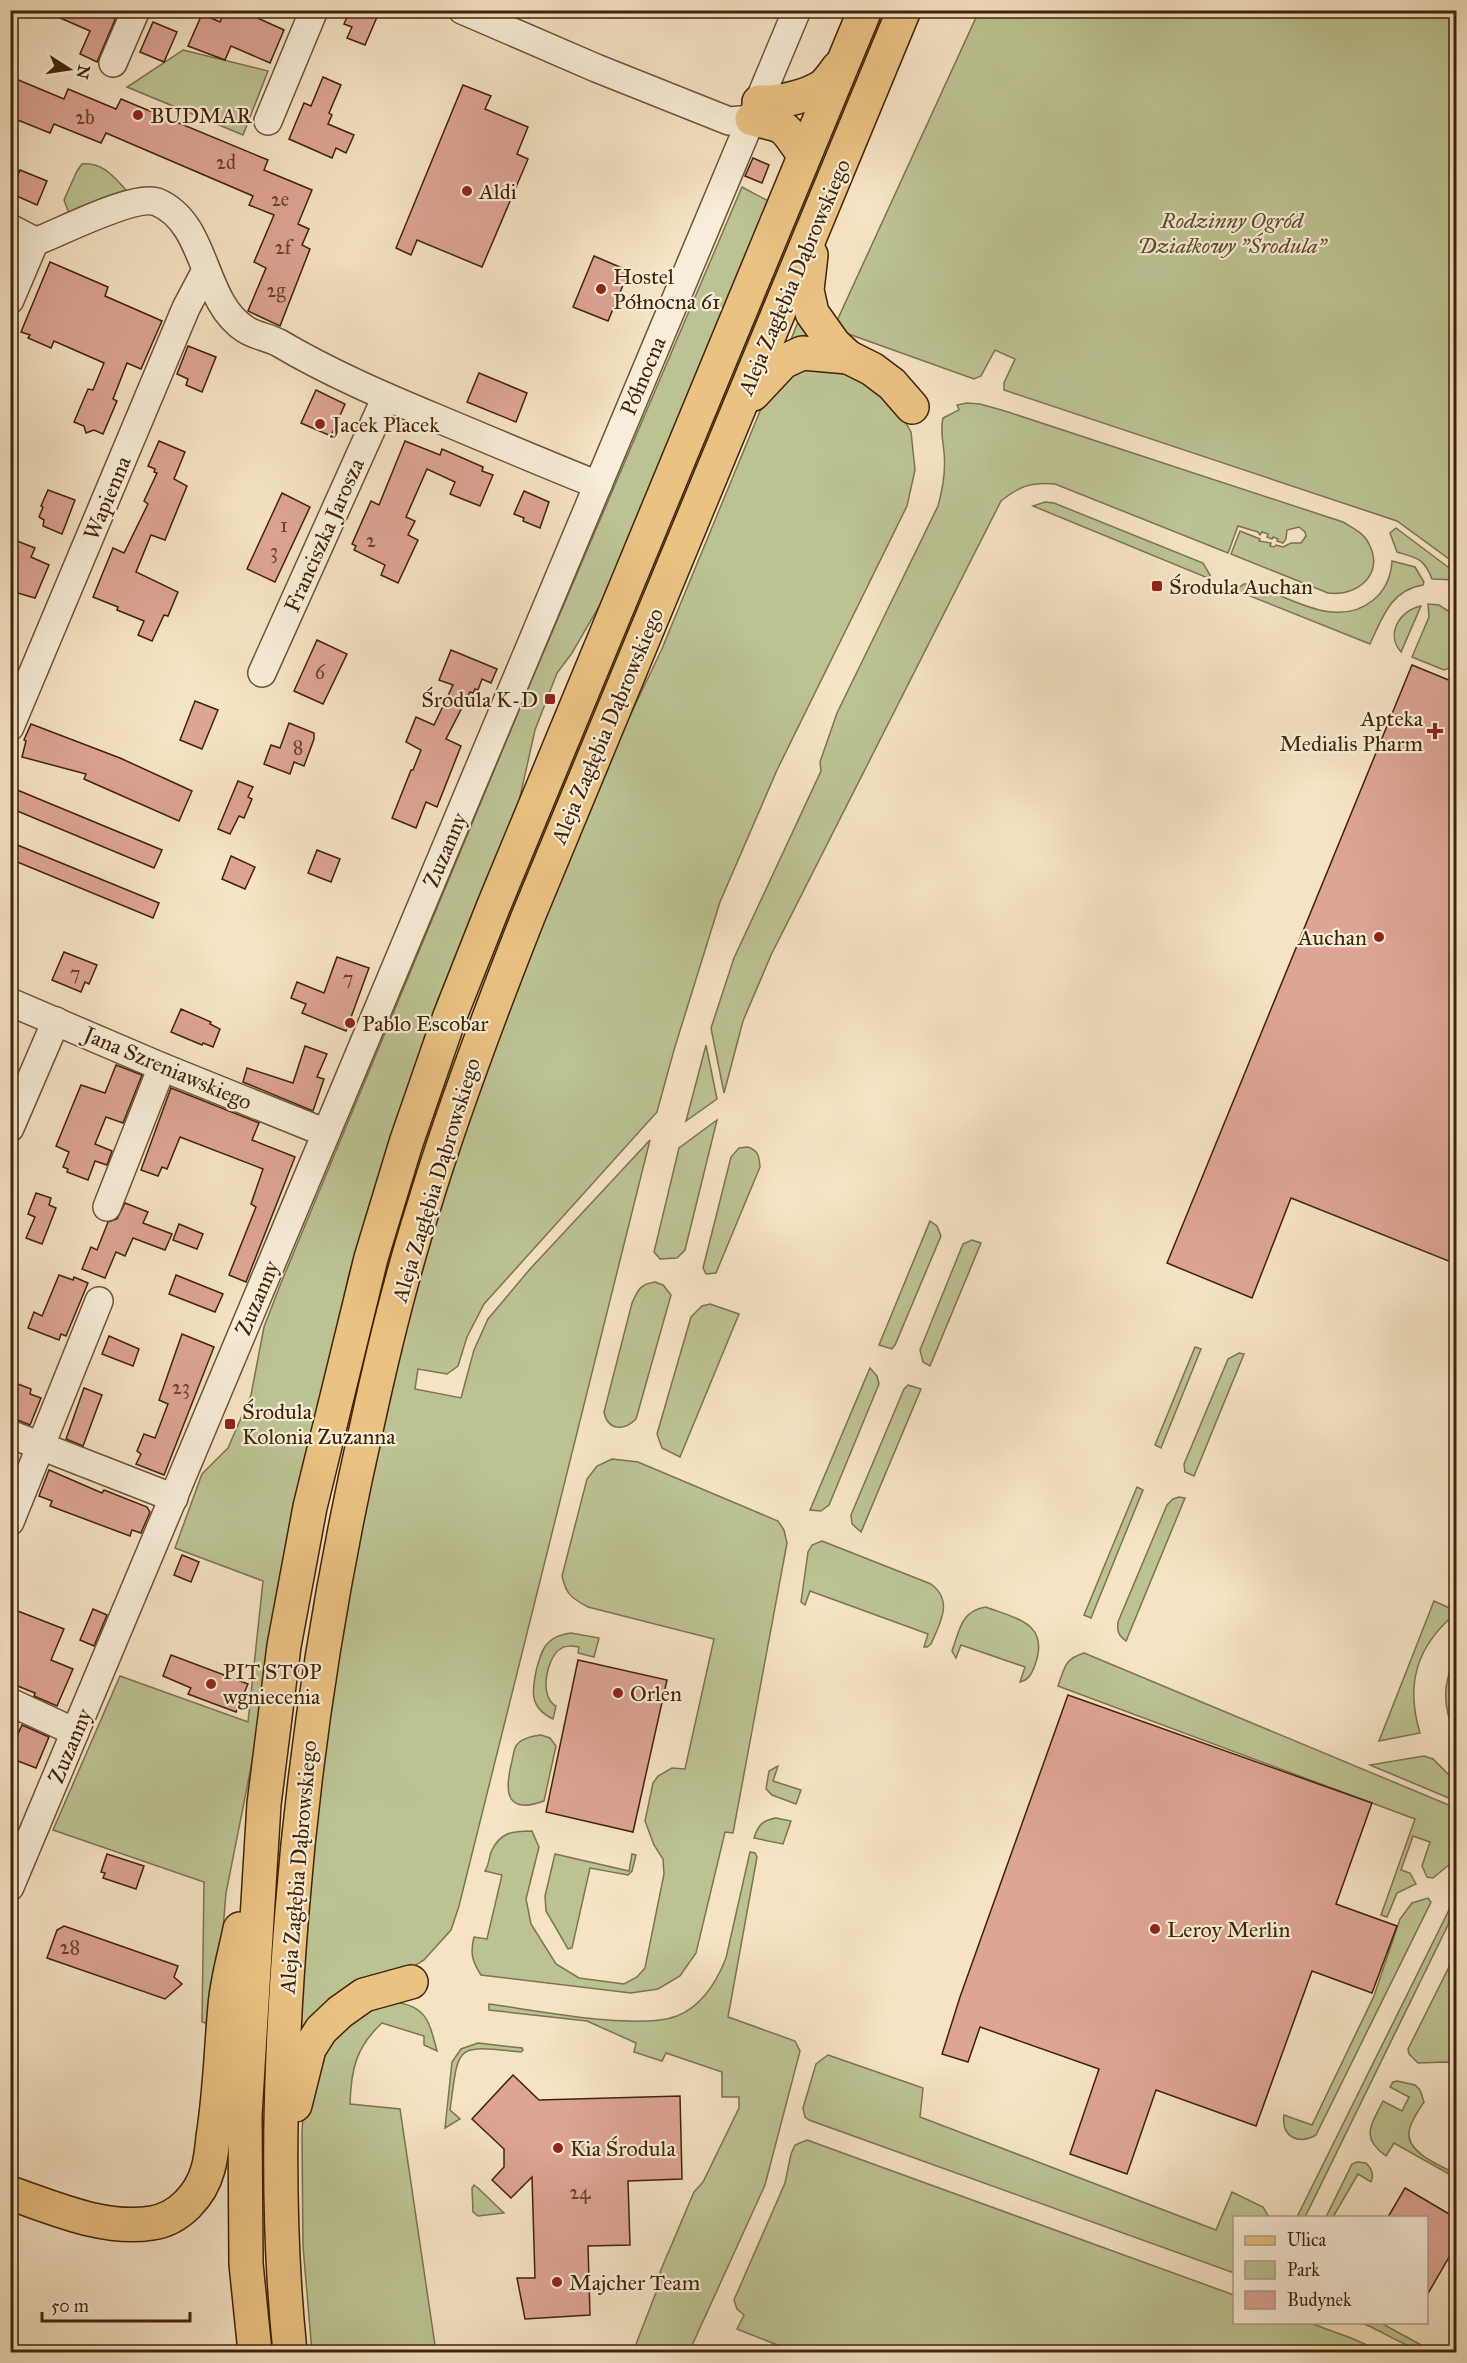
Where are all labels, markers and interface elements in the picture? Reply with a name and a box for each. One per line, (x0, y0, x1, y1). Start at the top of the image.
north arrow (39, 39, 99, 99)
text: N (72, 63, 94, 81)
place label: BUDMAR (150, 102, 252, 129)
house number: 2b (75, 105, 95, 129)
marker: BUDMAR (131, 108, 145, 122)
house number: 2d (216, 150, 236, 174)
street label: Aleja Zagłębia Dąbrowskiego (732, 155, 856, 400)
place label: Aldi (478, 178, 517, 205)
marker: Aldi (460, 184, 474, 198)
house number: 2e (271, 187, 289, 211)
park label: Rodzinny Ogród Działkowy "Środula" (1138, 207, 1329, 259)
house number: 2f (275, 235, 295, 259)
place label: Hostel Północna 61 (613, 263, 721, 315)
house number: 2g (266, 278, 286, 303)
marker: Hostel Północna 61 (594, 282, 608, 296)
street label: Północna (614, 332, 672, 419)
place label: Jacek Placek (330, 411, 440, 438)
marker: Jacek Placek (313, 417, 327, 431)
street label: Wapienna (77, 451, 137, 544)
street label: Franciszka Jarosza (278, 453, 370, 616)
house number: 1 (280, 513, 288, 537)
house number: 2 (366, 528, 376, 552)
house number: 3 (270, 539, 278, 563)
place label: Środula Auchan (1169, 573, 1313, 600)
marker: Środula Auchan (1150, 579, 1164, 593)
street label: Aleja Zagłębia Dąbrowskiego (545, 604, 669, 849)
house number: 6 (315, 660, 326, 684)
place label: Środula K-D (421, 686, 538, 713)
marker: Środula K-D (543, 692, 557, 706)
place label: Apteka Medialis Pharm (1279, 705, 1424, 757)
marker: Apteka Medialis Pharm (1428, 724, 1442, 738)
house number: 8 (293, 735, 303, 759)
street label: Zuzanny (417, 808, 473, 891)
place label: Auchan (1297, 924, 1367, 951)
marker: Auchan (1372, 930, 1386, 944)
house number: 7 (70, 961, 80, 985)
house number: 7 (343, 966, 353, 990)
place label: Pablo Escobar (362, 1010, 489, 1037)
marker: Pablo Escobar (343, 1016, 357, 1030)
street label: Jana Szreniawskiego (78, 1020, 256, 1116)
street label: Aleja Zagłębia Dąbrowskiego (386, 1055, 486, 1306)
street label: Zuzanny (229, 1256, 285, 1339)
house number: 23 (172, 1375, 190, 1399)
place label: Środula Kolonia Zuzanna (242, 1398, 396, 1450)
marker: Środula Kolonia Zuzanna (223, 1417, 237, 1431)
place label: PIT STOP wgniecenia (223, 1658, 322, 1710)
marker: PIT STOP wgniecenia (204, 1677, 218, 1691)
place label: Orlen (630, 1680, 682, 1707)
marker: Orlen (611, 1686, 625, 1700)
street label: Zuzanny (42, 1704, 98, 1787)
street label: Aleja Zagłębia Dąbrowskiego (273, 1739, 323, 1996)
place label: Leroy Merlin (1167, 1916, 1290, 1943)
marker: Leroy Merlin (1148, 1922, 1162, 1936)
house number: 28 (60, 1935, 80, 1959)
place label: Kia Środula (570, 2135, 676, 2162)
marker: Kia Środula (551, 2141, 565, 2155)
house number: 24 (569, 2180, 591, 2204)
legend (1233, 2216, 1428, 2324)
text: Ulica (1287, 2229, 1327, 2251)
text: Park (1287, 2259, 1320, 2281)
place label: Majcher Team (569, 2269, 701, 2296)
marker: Majcher Team (550, 2275, 564, 2289)
scale bar (42, 2285, 190, 2323)
text: Budynek (1287, 2289, 1352, 2311)
text: 50 m (51, 2295, 89, 2317)

